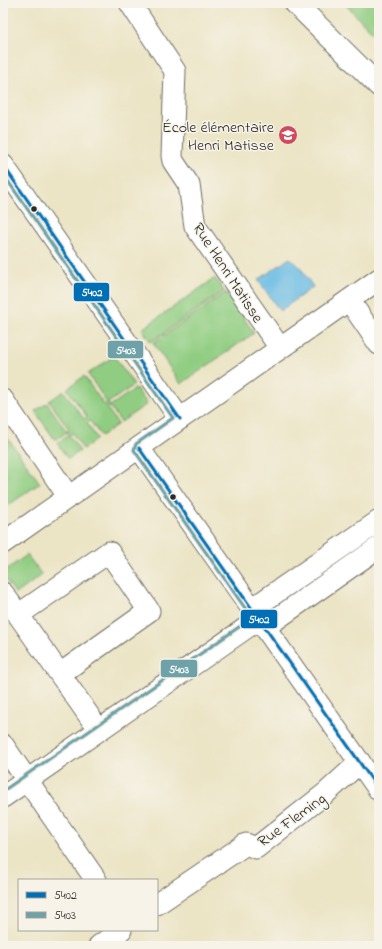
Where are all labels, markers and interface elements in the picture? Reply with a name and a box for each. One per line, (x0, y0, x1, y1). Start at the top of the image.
place label: École élémentaire Henri Matisse (162, 116, 275, 158)
school or university icon: École élémentaire Henri Matisse (277, 124, 299, 146)
unlabelled marker (29, 204, 39, 214)
street label: Rue Henri Matisse (186, 218, 269, 329)
line badge: 5402 (73, 282, 110, 302)
text: 5402 (81, 285, 103, 301)
line badge: 5403 (107, 340, 144, 359)
text: 5403 (116, 343, 137, 359)
unlabelled marker (168, 492, 178, 502)
line badge: 5402 (240, 609, 278, 629)
text: 5402 (248, 612, 270, 628)
line badge: 5403 (160, 659, 198, 678)
text: 5403 (169, 662, 190, 678)
street label: Rue Fleming (253, 787, 331, 854)
legend (18, 879, 158, 931)
text: 5402 (54, 887, 77, 905)
text: 5403 (54, 907, 76, 925)

